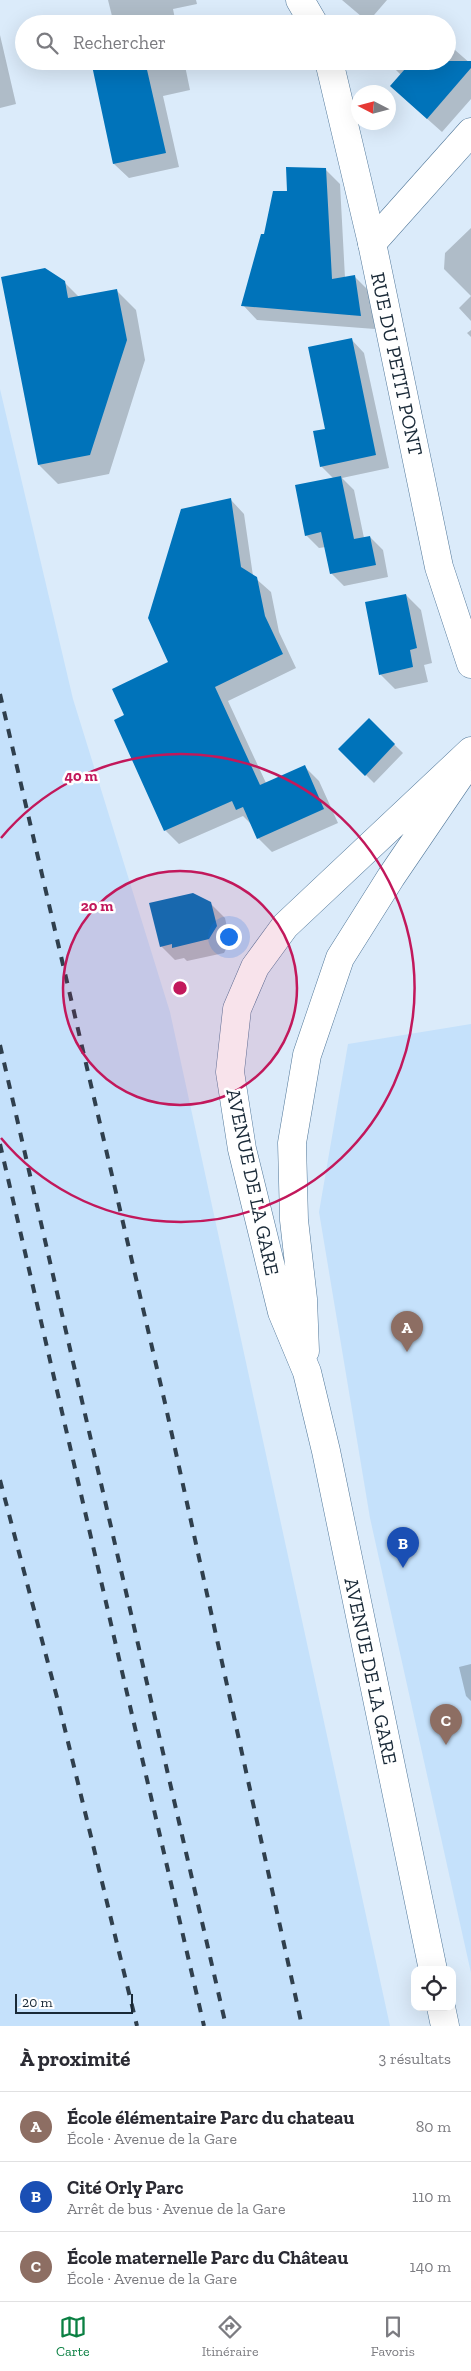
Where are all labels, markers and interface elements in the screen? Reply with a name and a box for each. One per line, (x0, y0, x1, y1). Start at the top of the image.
search box (15, 15, 456, 70)
icon: search (33, 29, 61, 57)
text: Rechercher (73, 31, 166, 54)
north arrow (351, 85, 396, 130)
street label: RUE DU PETIT PONT (366, 270, 428, 458)
text: 40 m (64, 767, 98, 785)
text: 20 m (81, 897, 113, 915)
your location (216, 924, 242, 950)
centre of rings (171, 979, 189, 997)
street label: AVENUE DE LA GARE (221, 1086, 285, 1278)
pin: A (391, 1311, 423, 1352)
pin: B (387, 1527, 419, 1568)
street label: AVENUE DE LA GARE (339, 1575, 403, 1767)
pin: C (430, 1704, 462, 1745)
map controls (411, 1966, 456, 2011)
button: locate (411, 1966, 456, 2011)
scale bar (15, 1991, 132, 2014)
text: 20 m (22, 1994, 53, 2011)
text: À proximité (20, 2046, 130, 2071)
text: 3 résultats (378, 2049, 451, 2068)
text: École élémentaire Parc du chateau (67, 2106, 354, 2129)
text: A (31, 2117, 42, 2136)
text: 80 m (416, 2117, 451, 2136)
text: École · Avenue de la Gare (67, 2129, 237, 2148)
text: Cité Orly Parc (67, 2176, 184, 2199)
text: B (31, 2187, 41, 2206)
text: 110 m (412, 2187, 451, 2206)
text: Arrêt de bus · Avenue de la Gare (67, 2199, 286, 2218)
text: École maternelle Parc du Château (67, 2246, 348, 2269)
text: C (31, 2257, 41, 2276)
text: 140 m (410, 2257, 451, 2276)
text: École · Avenue de la Gare (67, 2269, 237, 2288)
tab: Carte (56, 2313, 90, 2360)
tab: Itinéraire (202, 2313, 259, 2360)
tab: Favoris (371, 2313, 415, 2360)

